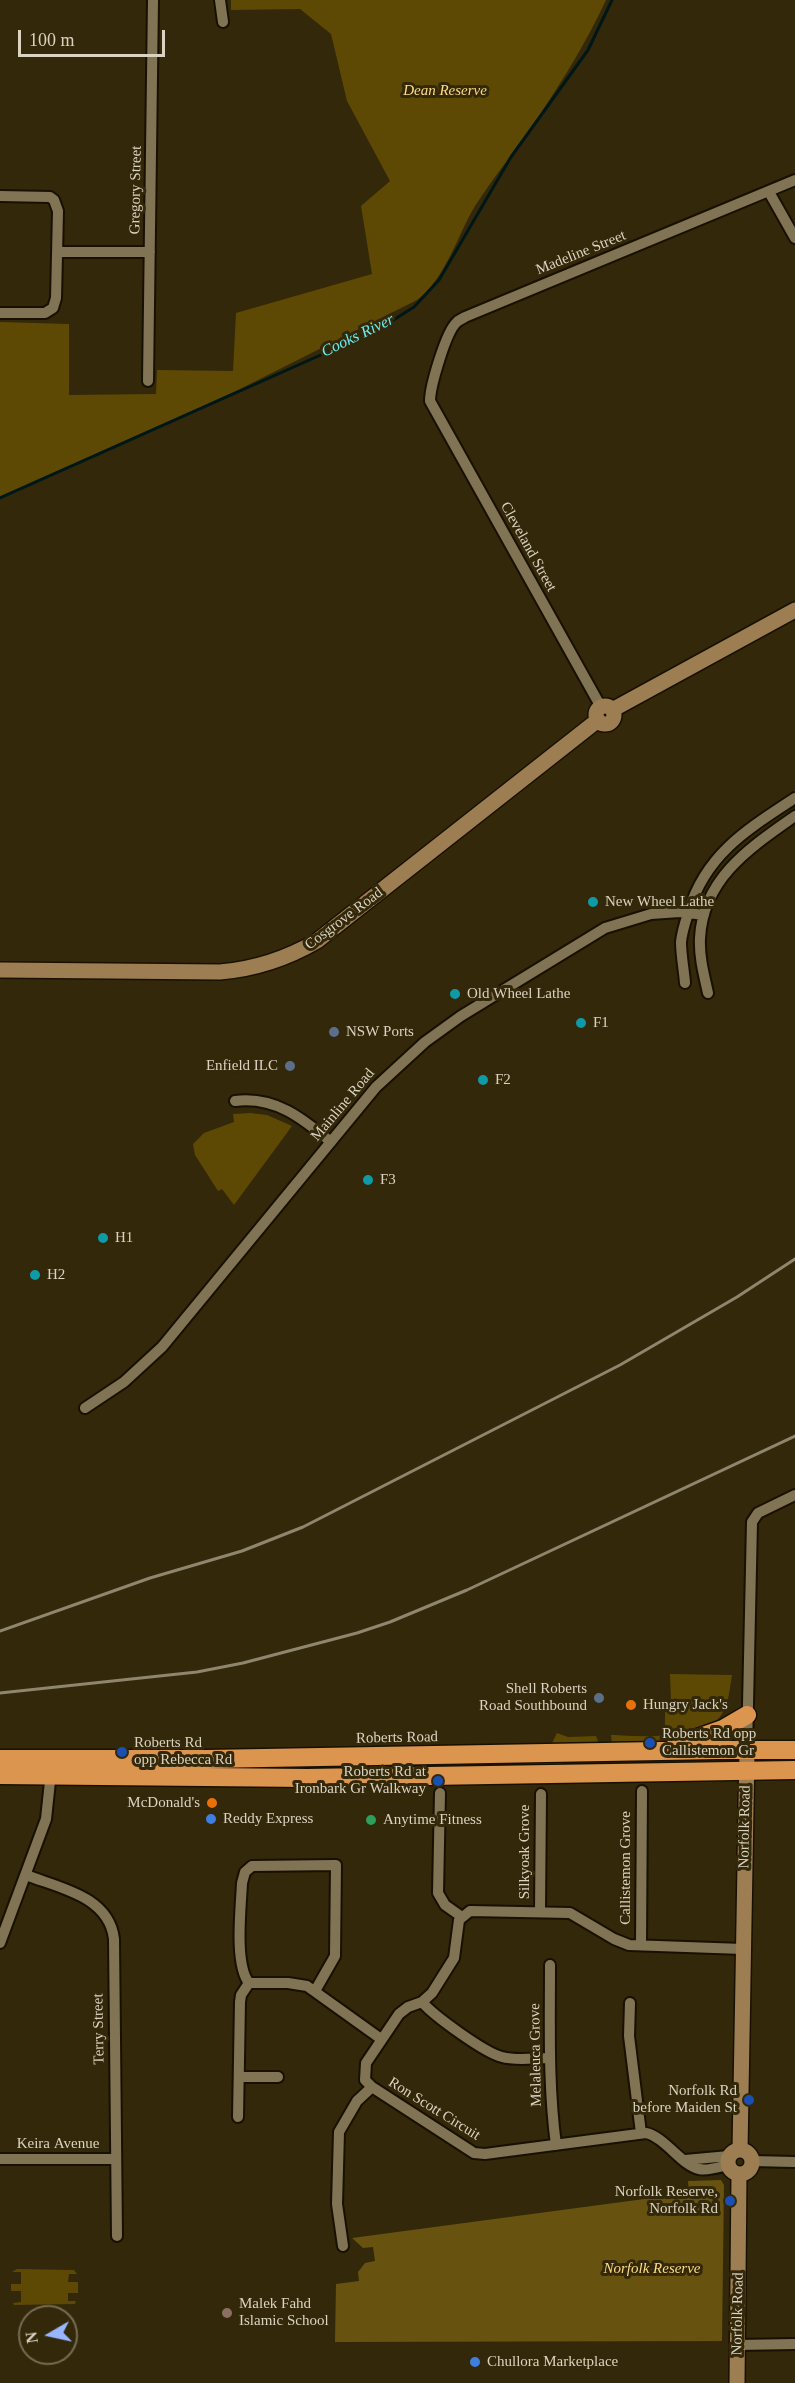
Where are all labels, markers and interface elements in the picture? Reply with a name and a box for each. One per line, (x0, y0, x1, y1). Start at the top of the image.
scale bar (21, 18, 168, 56)
text: 100 m (29, 30, 75, 50)
park label: Dean Reserve (403, 82, 487, 100)
street label: Gregory Street (126, 145, 146, 235)
street label: Madeline Street (533, 227, 629, 279)
water label: Cooks River (318, 310, 398, 362)
street label: Cleveland Street (496, 499, 560, 595)
street label: Cosgrove Road (301, 884, 387, 954)
place label: New Wheel Lathe (605, 893, 714, 911)
marker: New Wheel Lathe (586, 895, 600, 909)
place label: Old Wheel Lathe (467, 985, 570, 1003)
marker: Old Wheel Lathe (448, 987, 462, 1001)
place label: F1 (593, 1014, 609, 1032)
marker: F1 (574, 1016, 588, 1030)
place label: NSW Ports (346, 1023, 414, 1041)
marker: NSW Ports (327, 1025, 341, 1039)
place label: Enfield ILC (206, 1057, 278, 1075)
marker: Enfield ILC (283, 1059, 297, 1073)
street label: Mainline Road (307, 1065, 379, 1145)
place label: F2 (495, 1071, 511, 1089)
marker: F2 (476, 1073, 490, 1087)
place label: F3 (380, 1171, 396, 1189)
marker: F3 (361, 1173, 375, 1187)
place label: H1 (115, 1229, 133, 1247)
marker: H1 (96, 1231, 110, 1245)
place label: H2 (47, 1266, 65, 1284)
marker: H2 (28, 1268, 42, 1282)
place label: Shell Roberts Road Southbound (479, 1680, 587, 1715)
marker: Shell Roberts Road Southbound (592, 1691, 606, 1705)
place label: Hungry Jack's (643, 1696, 728, 1714)
marker: Hungry Jack's (624, 1698, 638, 1712)
place label: Roberts Rd opp Callistemon Gr (662, 1725, 756, 1760)
street label: Roberts Road (356, 1728, 438, 1748)
place label: Roberts Rd opp Rebecca Rd (134, 1734, 232, 1769)
marker: Roberts Rd opp Callistemon Gr (643, 1736, 657, 1750)
marker: Roberts Rd opp Rebecca Rd (115, 1745, 129, 1759)
place label: Roberts Rd at Ironbark Gr Walkway (295, 1763, 426, 1798)
marker: Roberts Rd at Ironbark Gr Walkway (431, 1774, 445, 1788)
street label: Norfolk Road (735, 1785, 755, 1869)
place label: McDonald's (127, 1794, 200, 1812)
marker: McDonald's (205, 1796, 219, 1810)
street label: Silkyoak Grove (516, 1805, 534, 1899)
place label: Reddy Express (223, 1810, 313, 1828)
place label: Anytime Fitness (383, 1811, 482, 1829)
street label: Callistemon Grove (617, 1811, 635, 1925)
marker: Reddy Express (204, 1812, 218, 1826)
marker: Anytime Fitness (364, 1813, 378, 1827)
street label: Terry Street (89, 1993, 109, 2065)
street label: Melaleuca Grove (526, 2003, 546, 2107)
street label: Ron Scott Circuit (385, 2074, 483, 2144)
place label: Norfolk Rd before Maiden St (633, 2082, 737, 2117)
marker: Norfolk Rd before Maiden St (742, 2093, 756, 2107)
street label: Keira Avenue (17, 2135, 99, 2153)
place label: Norfolk Reserve, Norfolk Rd (615, 2183, 718, 2218)
marker: Norfolk Reserve, Norfolk Rd (723, 2194, 737, 2208)
park label: Norfolk Reserve (603, 2260, 701, 2278)
street label: Norfolk Road (728, 2272, 748, 2356)
place label: Malek Fahd Islamic School (239, 2295, 329, 2330)
north arrow (18, 2305, 78, 2365)
marker: Malek Fahd Islamic School (220, 2306, 234, 2320)
text: N (22, 2331, 41, 2345)
place label: Chullora Marketplace (487, 2353, 618, 2371)
marker: Chullora Marketplace (468, 2355, 482, 2369)

